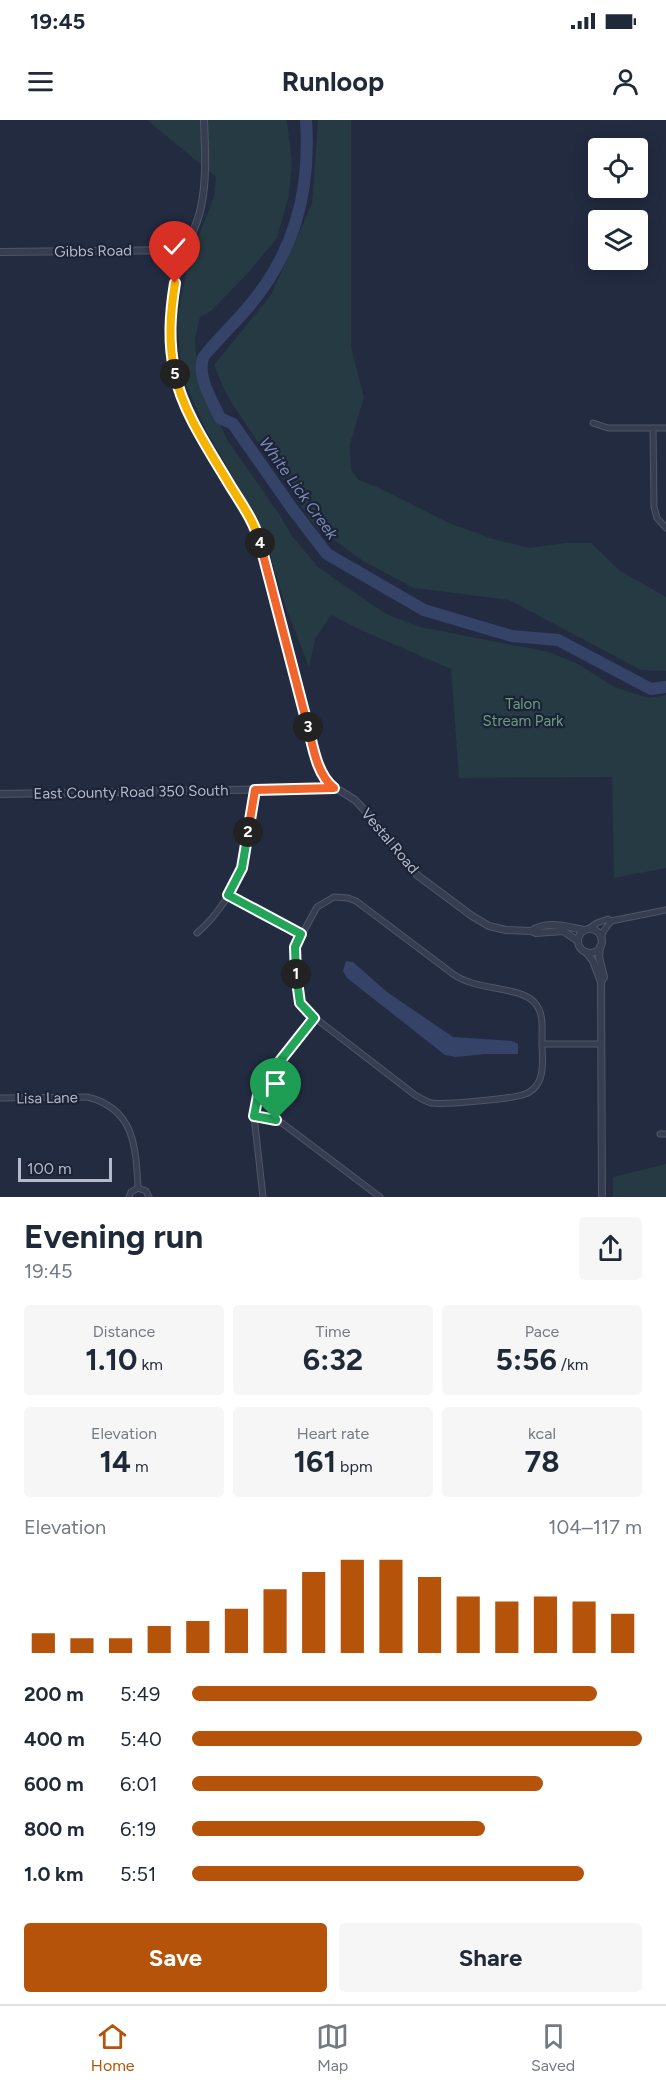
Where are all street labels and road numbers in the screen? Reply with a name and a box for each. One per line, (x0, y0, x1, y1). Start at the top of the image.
street label: Gibbs Road (54, 241, 132, 261)
street label: East County Road 350 South (33, 781, 229, 803)
street label: Vestal Road (357, 805, 423, 877)
street label: Lisa Lane (16, 1088, 78, 1108)

